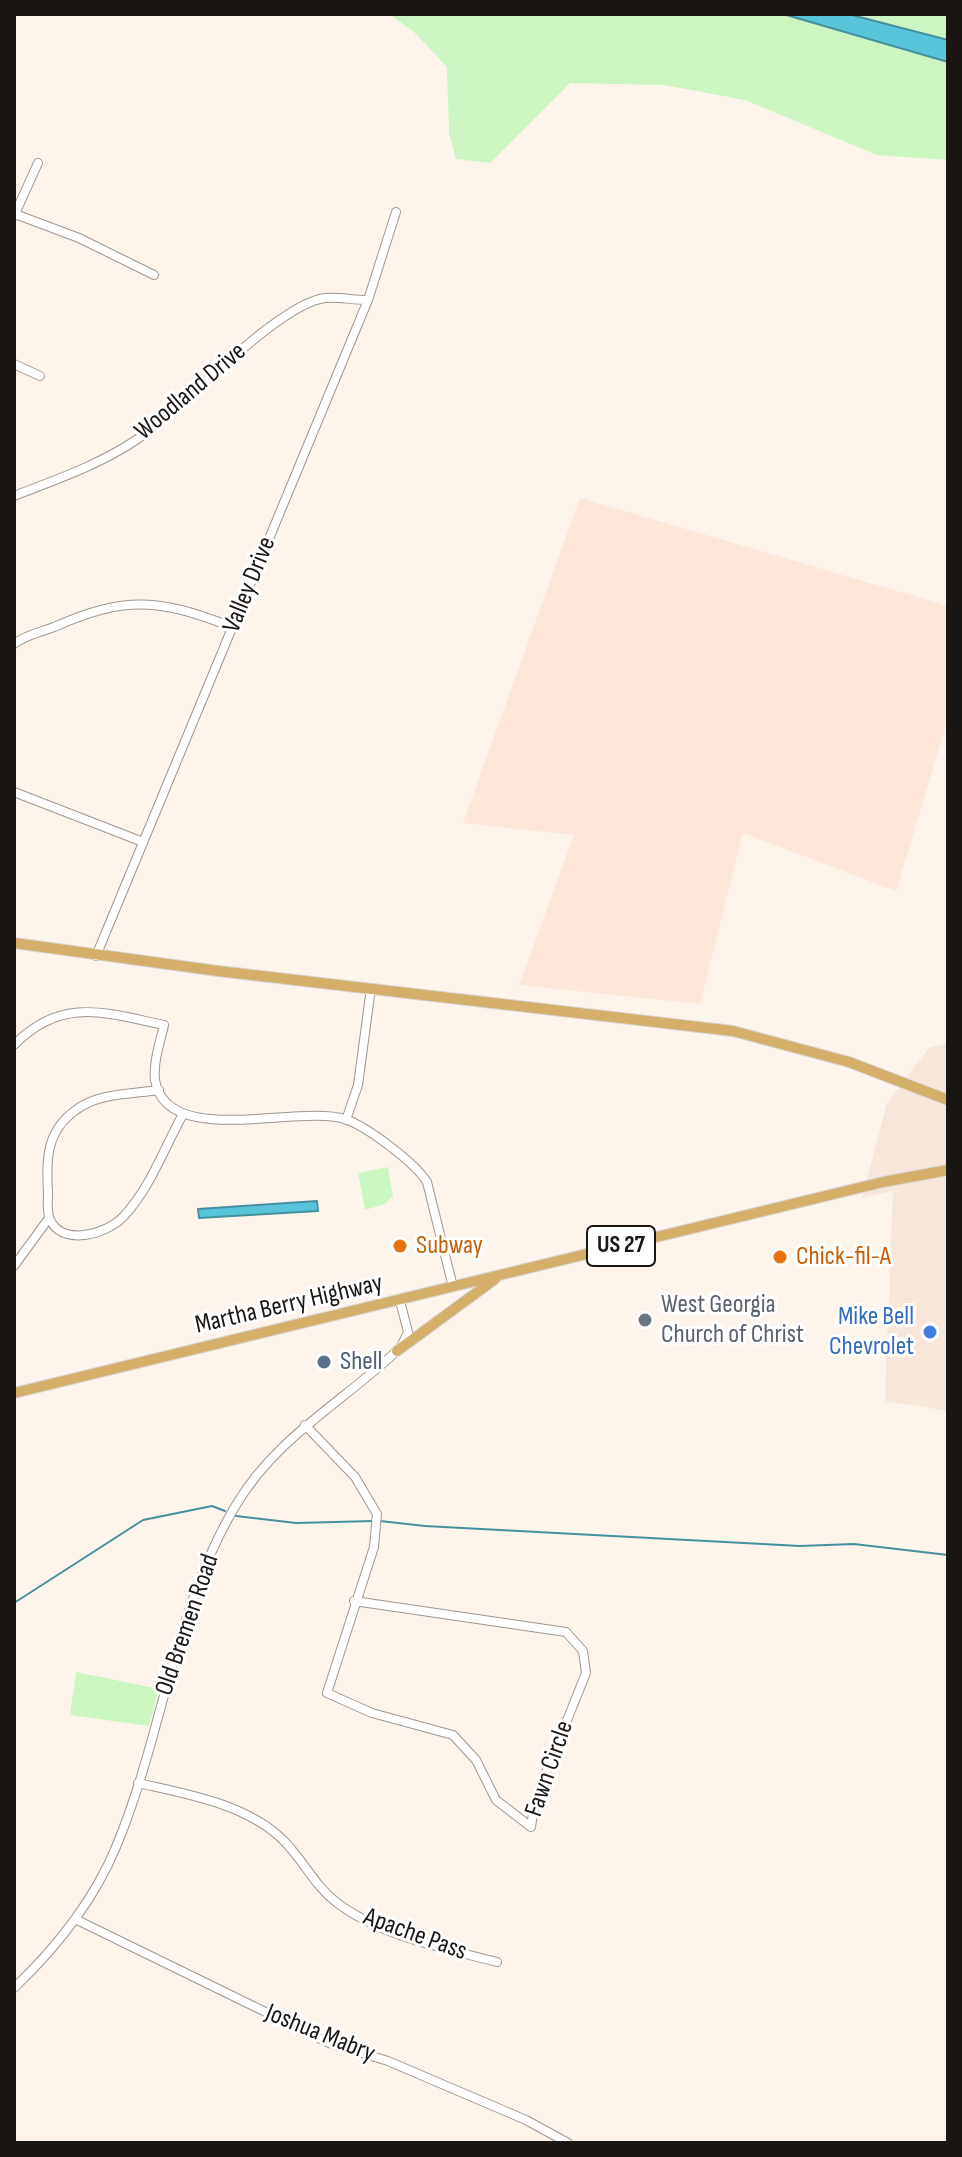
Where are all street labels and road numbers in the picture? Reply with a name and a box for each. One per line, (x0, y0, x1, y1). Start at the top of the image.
street label: Woodland Drive (129, 337, 253, 447)
street label: Valley Drive (217, 533, 283, 637)
road number: US 27 (587, 1226, 655, 1266)
street label: Martha Berry Highway (192, 1268, 386, 1342)
street label: Old Bremen Road (149, 1550, 227, 1700)
street label: Fawn Circle (519, 1717, 581, 1821)
street label: Apache Pass (359, 1902, 471, 1968)
street label: Joshua Mabry (261, 1998, 379, 2070)

